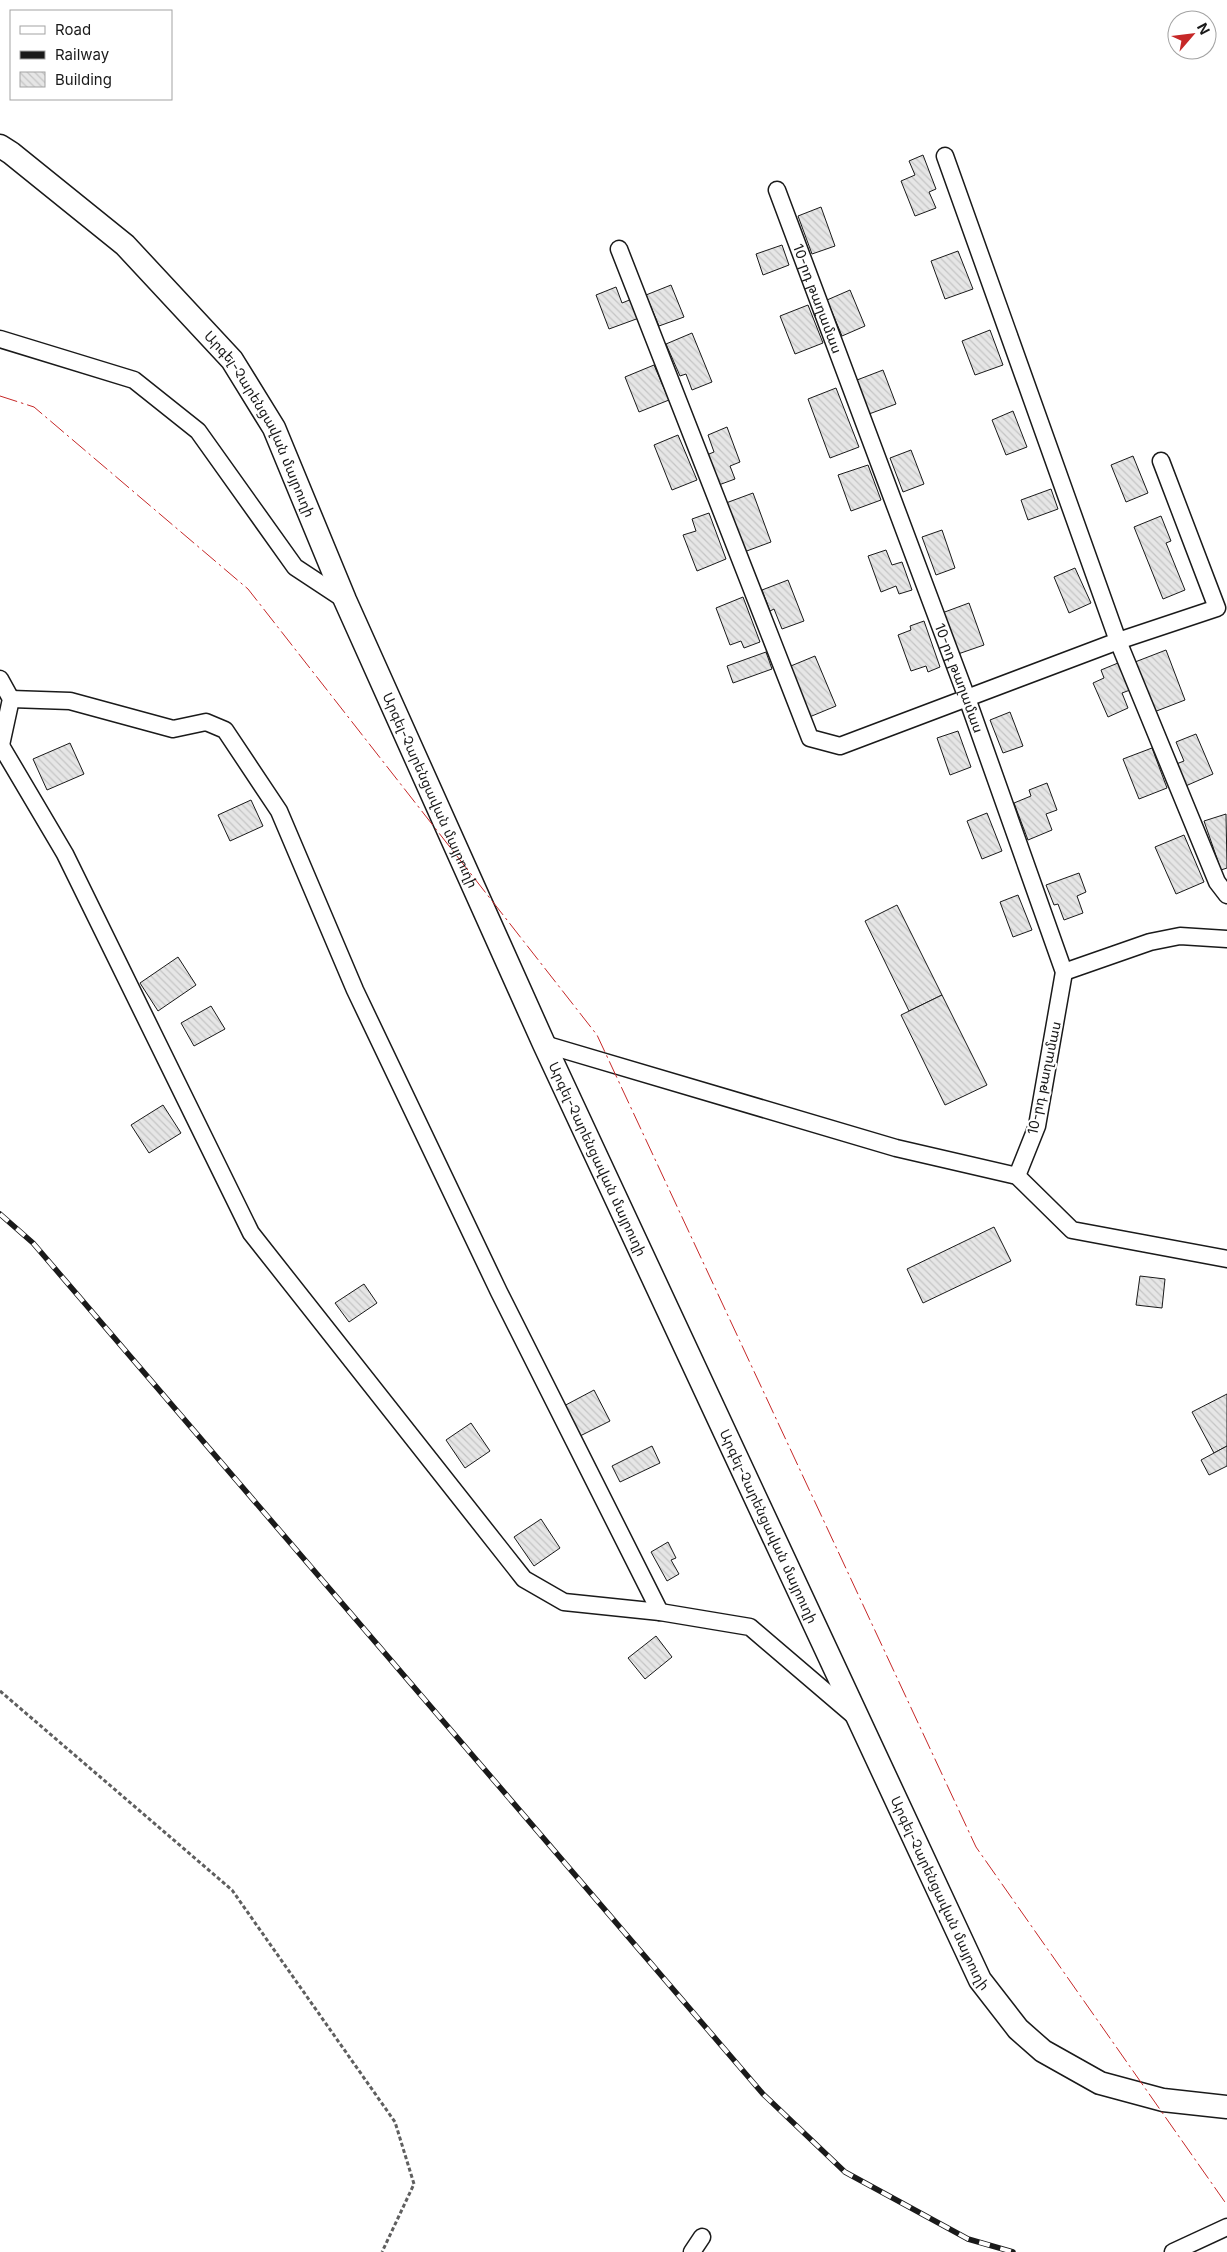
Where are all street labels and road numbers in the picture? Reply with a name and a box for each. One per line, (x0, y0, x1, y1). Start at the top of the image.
street label: 10-րդ թաղամաս (790, 241, 846, 356)
street label: Արգել-Չարենցավան մայրուղի (201, 327, 319, 519)
street label: 10-րդ թաղամաս (932, 621, 988, 735)
street label: Արգել-Չարենցավան մայրուղի (379, 690, 482, 890)
street label: 10-րդ թաղամաս (1023, 1020, 1064, 1136)
street label: Արգել-Չարենցավան մայրուղի (545, 1059, 651, 1259)
street label: Արգել-Չարենցավան մայրուղի (716, 1426, 822, 1626)
street label: Արգել-Չարենցավան մայրուղի (887, 1793, 994, 1993)

